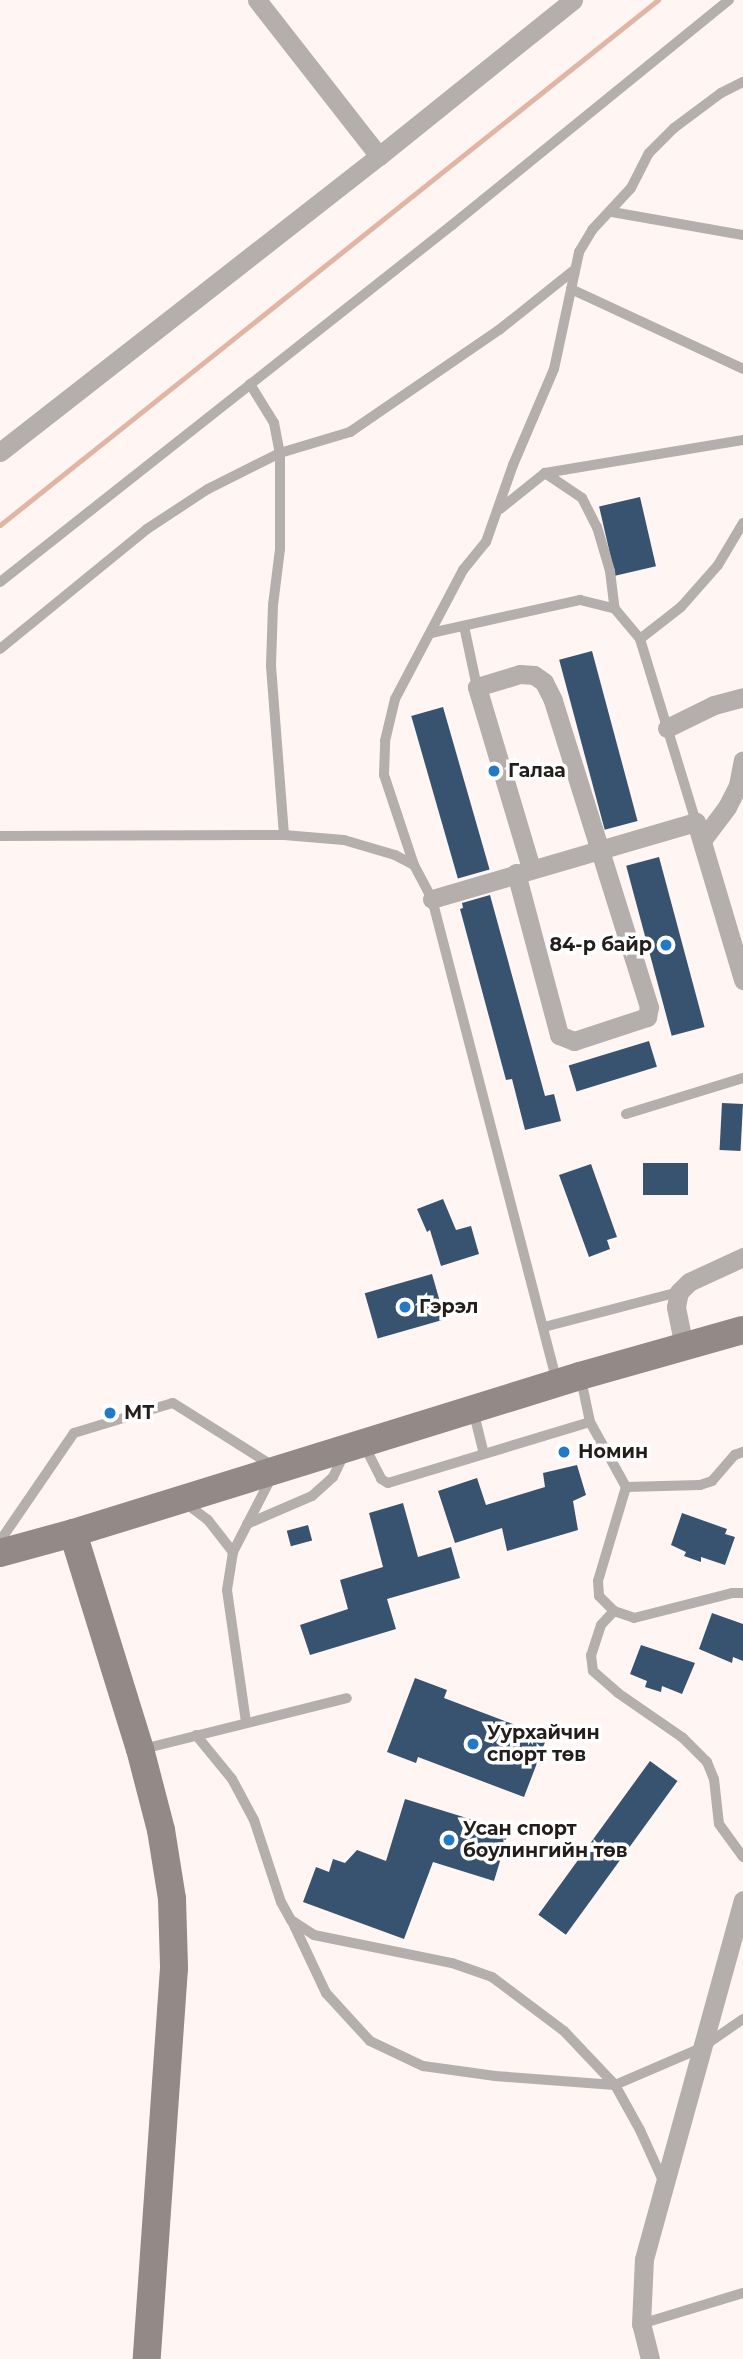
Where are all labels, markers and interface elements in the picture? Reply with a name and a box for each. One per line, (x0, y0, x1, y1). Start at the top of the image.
place label: Галаа (508, 760, 566, 782)
marker: Галаа (486, 763, 502, 779)
place label: 84-р байр (550, 934, 652, 956)
marker: 84-р байр (658, 937, 674, 953)
place label: Гэрэл (419, 1296, 478, 1318)
marker: Гэрэл (397, 1299, 413, 1315)
place label: МТ (124, 1402, 154, 1424)
marker: МТ (102, 1405, 118, 1421)
place label: Номин (578, 1441, 648, 1463)
marker: Номин (556, 1444, 572, 1460)
place label: Уурхайчин спорт төв (487, 1722, 600, 1766)
marker: Уурхайчин спорт төв (465, 1736, 481, 1752)
place label: Усан спорт боулингийн төв (463, 1818, 628, 1862)
marker: Усан спорт боулингийн төв (441, 1832, 457, 1848)

